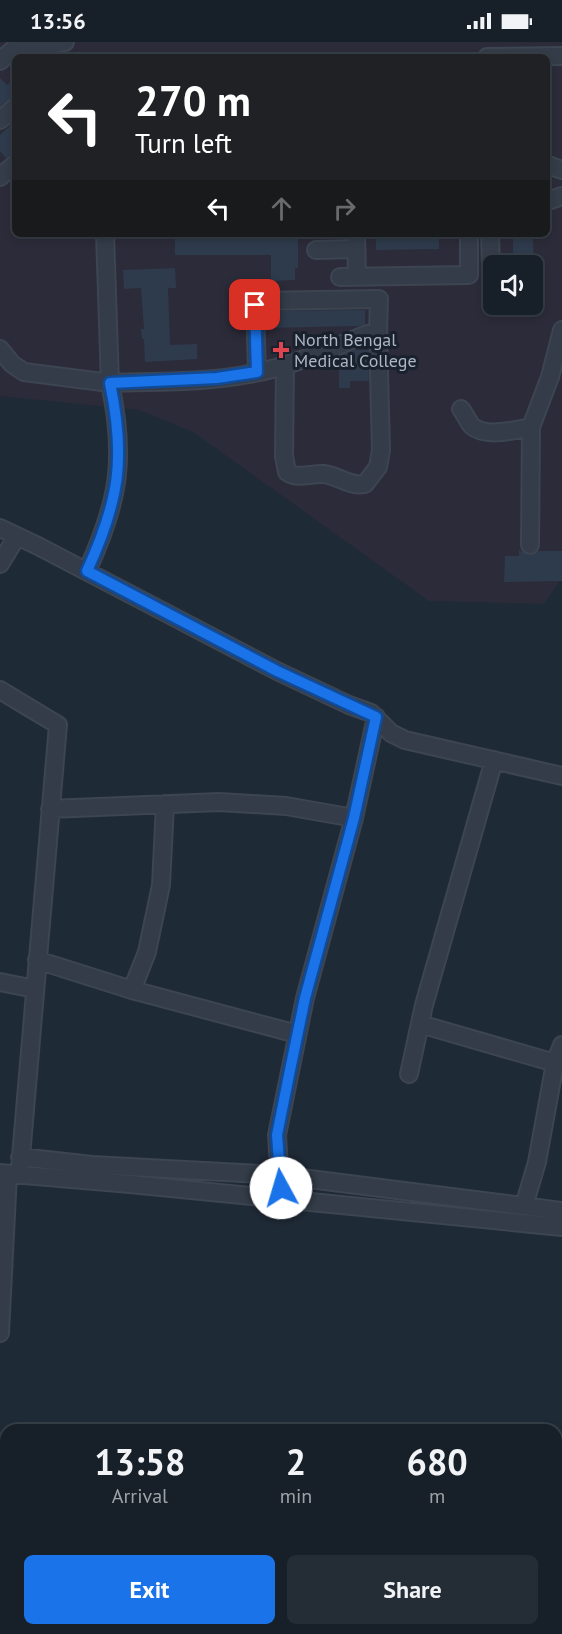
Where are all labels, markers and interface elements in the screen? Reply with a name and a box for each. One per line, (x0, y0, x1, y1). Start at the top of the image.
text: 13:56 (30, 7, 86, 35)
text: 270 m (135, 73, 251, 128)
icon: left (36, 78, 114, 156)
text: Turn left (135, 126, 232, 160)
icon: left (202, 192, 235, 225)
icon: ahead (265, 192, 298, 225)
icon: right (328, 192, 361, 225)
map controls (483, 255, 543, 315)
button: sound (483, 255, 543, 315)
pin (229, 279, 280, 330)
icon: arrive (238, 288, 271, 321)
place label: North Bengal Medical College (294, 328, 417, 372)
marker: North Bengal Medical College (272, 341, 290, 359)
position arrow (249, 1156, 313, 1220)
text: 13:58 (94, 1438, 186, 1485)
text: 2 (286, 1438, 306, 1485)
text: 680 (407, 1438, 468, 1485)
text: Arrival (112, 1483, 168, 1509)
text: min (280, 1483, 312, 1509)
text: m (429, 1483, 445, 1509)
button: Exit (24, 1555, 275, 1624)
button: Share (287, 1555, 538, 1624)

